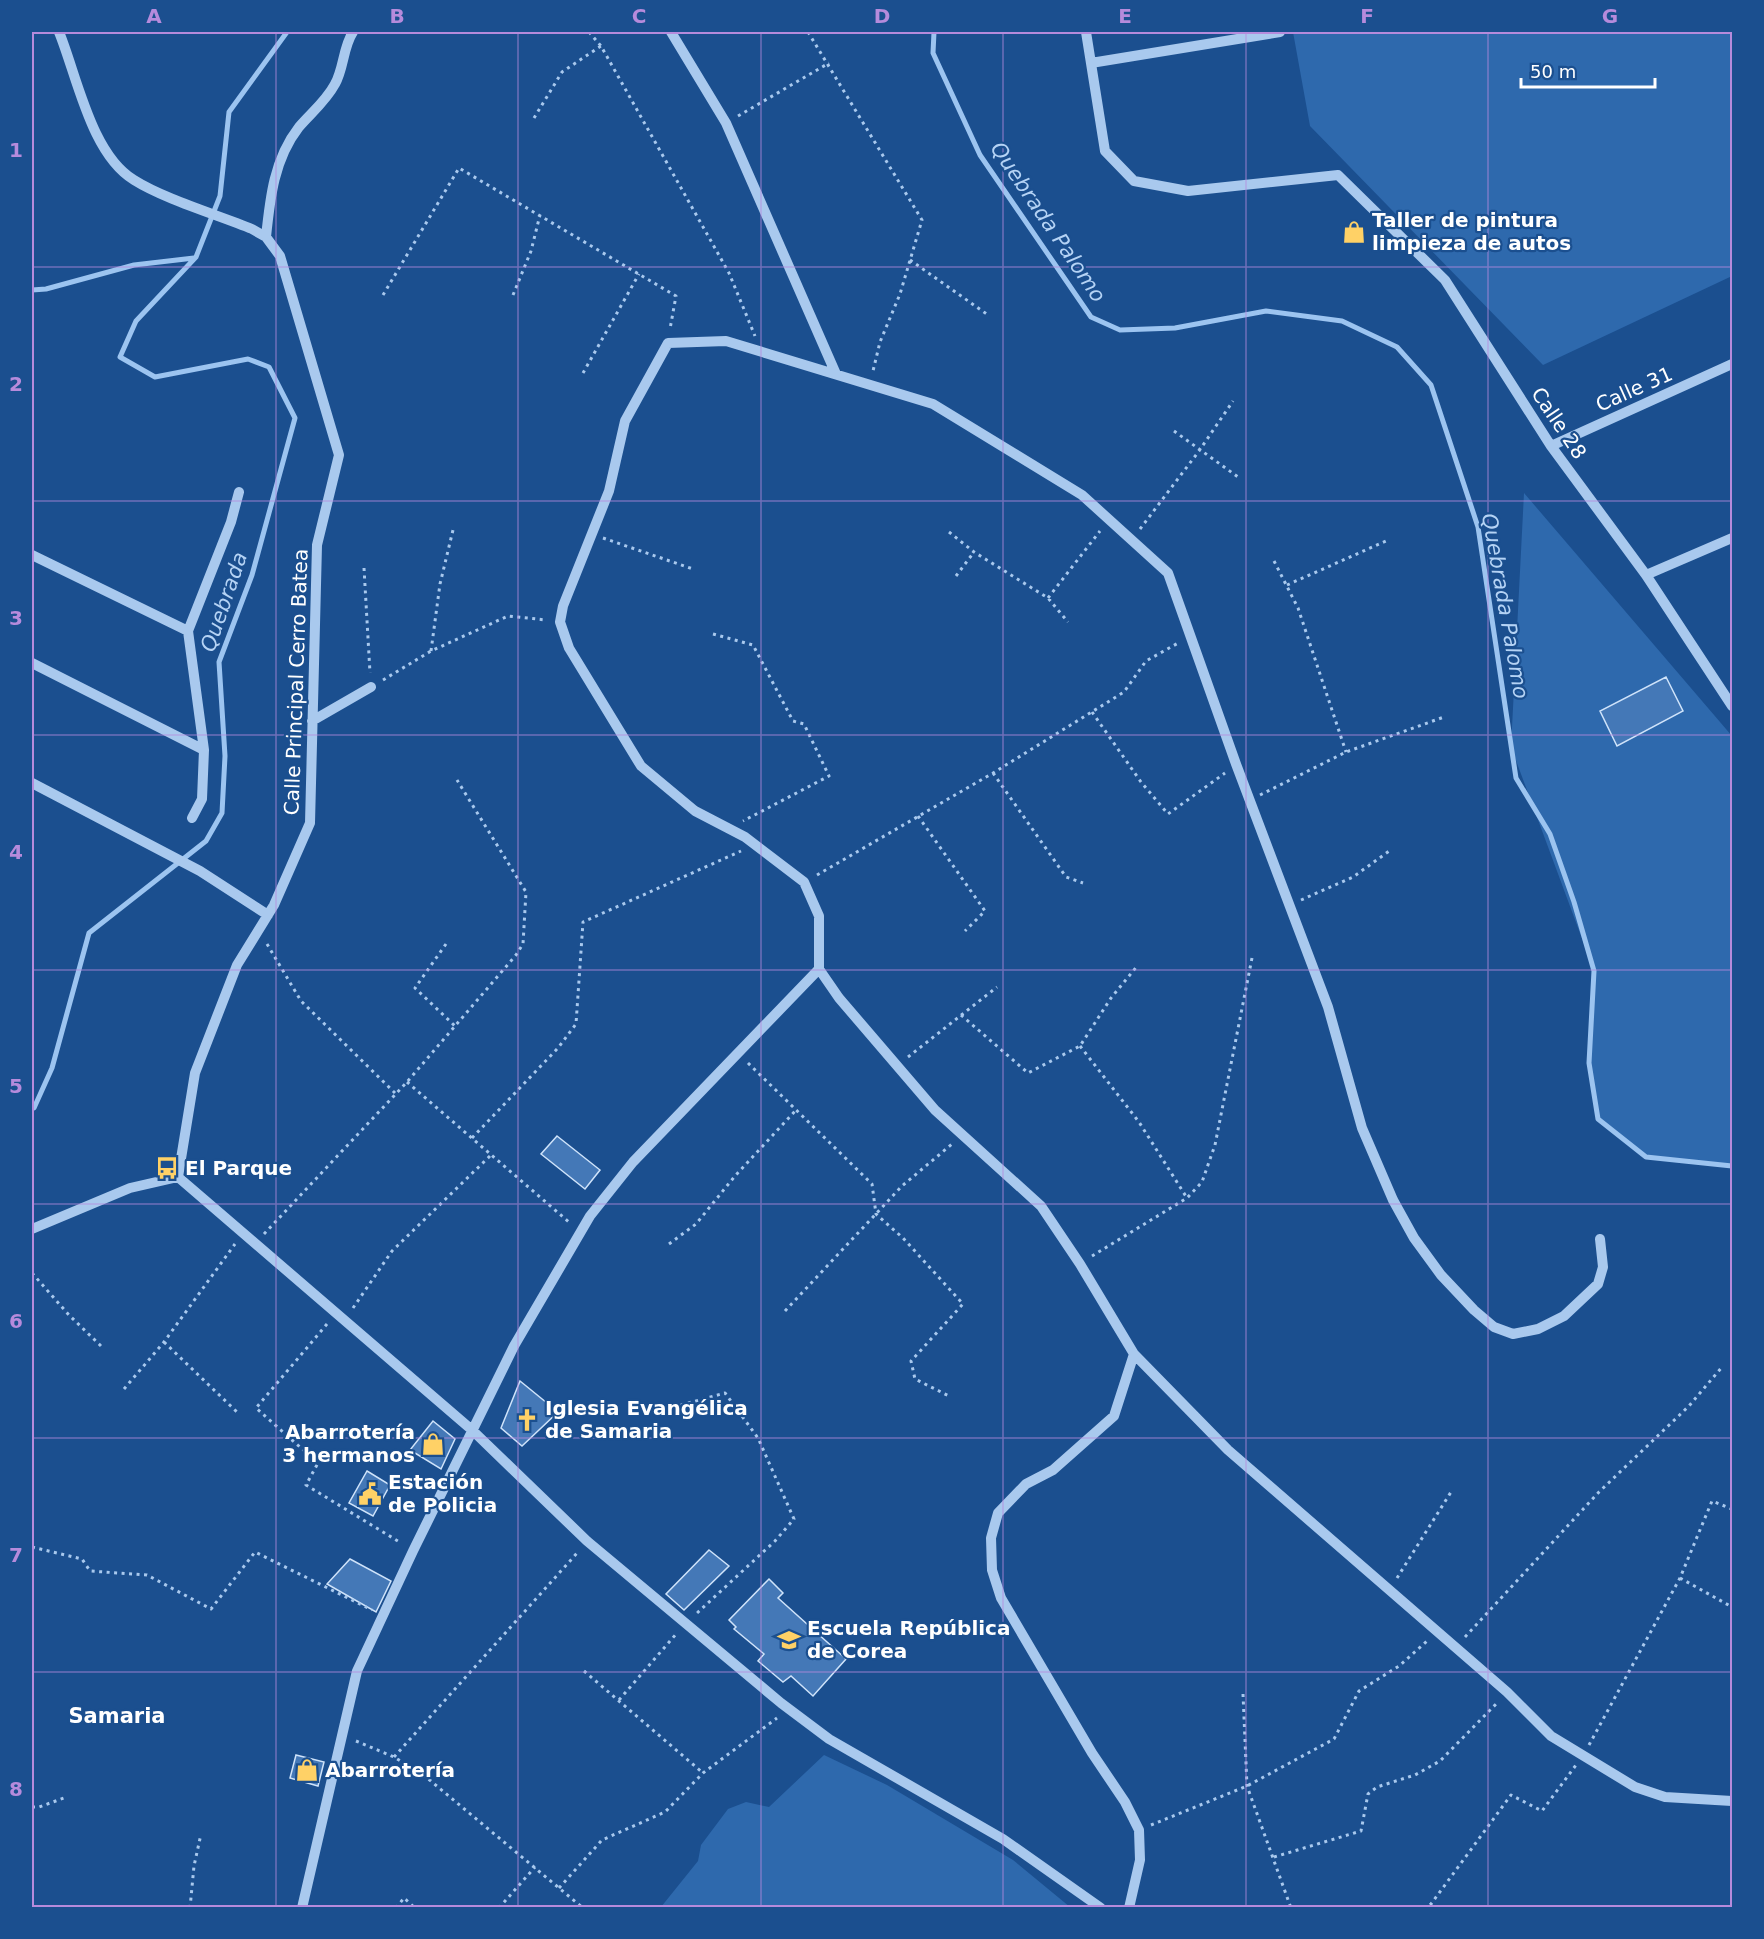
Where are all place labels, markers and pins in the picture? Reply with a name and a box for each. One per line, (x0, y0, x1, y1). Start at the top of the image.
place label: Taller de pintura limpieza de autos (1372, 208, 1571, 255)
shop icon: Taller de pintura limpieza de autos (1341, 219, 1367, 245)
bus stop icon: El Parque (154, 1155, 180, 1181)
place label: El Parque (185, 1156, 292, 1180)
place label: Iglesia Evangélica de Samaria (545, 1396, 748, 1443)
church icon: Iglesia Evangélica de Samaria (514, 1407, 540, 1433)
place label: Abarrotería 3 hermanos (282, 1420, 415, 1467)
shop icon: Abarrotería 3 hermanos (420, 1431, 446, 1457)
place label: Estación de Policia (388, 1470, 497, 1517)
public building icon: Estación de Policia (357, 1481, 383, 1507)
place label: Escuela República de Corea (807, 1616, 1010, 1663)
school or university icon: Escuela República de Corea (776, 1627, 802, 1653)
shop icon: Abarrotería (294, 1757, 320, 1783)
place label: Abarrotería (325, 1758, 455, 1782)

